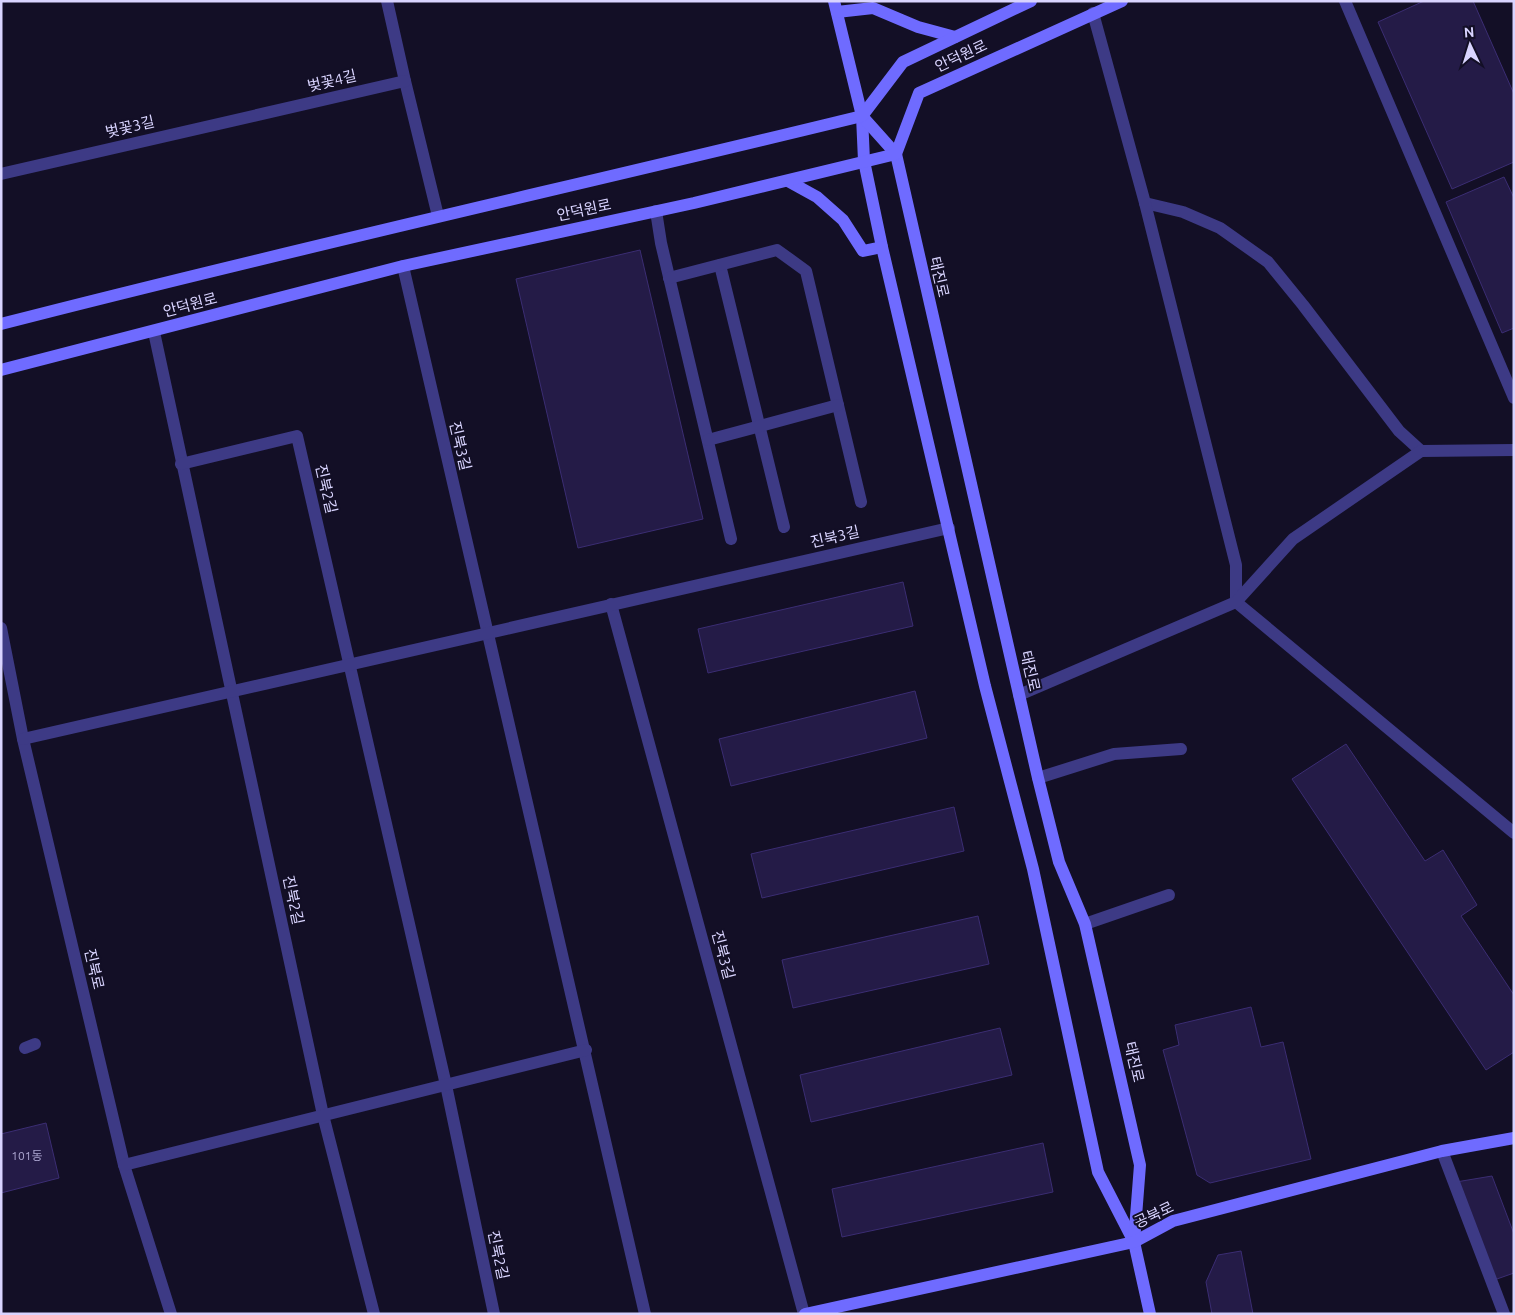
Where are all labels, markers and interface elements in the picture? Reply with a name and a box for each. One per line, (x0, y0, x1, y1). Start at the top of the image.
north arrow (1445, 20, 1495, 70)
text: N (1463, 24, 1475, 40)
street label: 안덕원로 (932, 36, 989, 75)
street label: 벚꽃4길 (306, 67, 358, 94)
street label: 벚꽃3길 (104, 113, 156, 140)
street label: 안덕원로 (555, 195, 613, 224)
street label: 태진로 (927, 255, 952, 299)
street label: 안덕원로 (161, 289, 219, 320)
street label: 진북3길 (447, 420, 474, 472)
street label: 진북2길 (313, 463, 340, 515)
street label: 진북3길 (809, 523, 861, 550)
street label: 태진로 (1018, 649, 1043, 693)
street label: 진북2길 (280, 874, 307, 926)
street label: 진북3길 (709, 929, 738, 981)
street label: 진북로 (82, 947, 107, 991)
street label: 태진로 (1122, 1040, 1147, 1084)
house number: 101동 (11, 1149, 43, 1162)
street label: 공북로 (1131, 1198, 1176, 1231)
street label: 진북2길 (485, 1229, 512, 1281)

